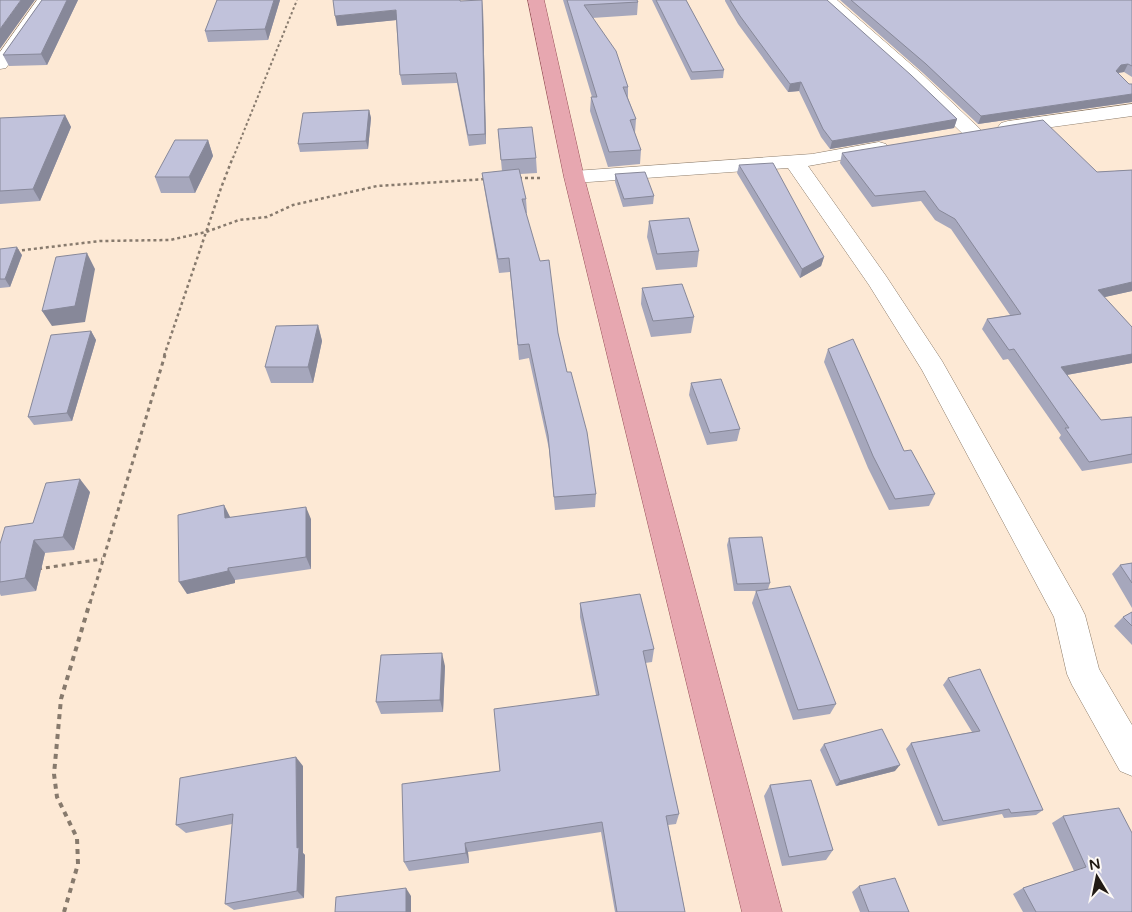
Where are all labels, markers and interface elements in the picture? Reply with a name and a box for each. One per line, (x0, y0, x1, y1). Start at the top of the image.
north arrow (1072, 852, 1122, 902)
text: N (1088, 855, 1102, 874)

